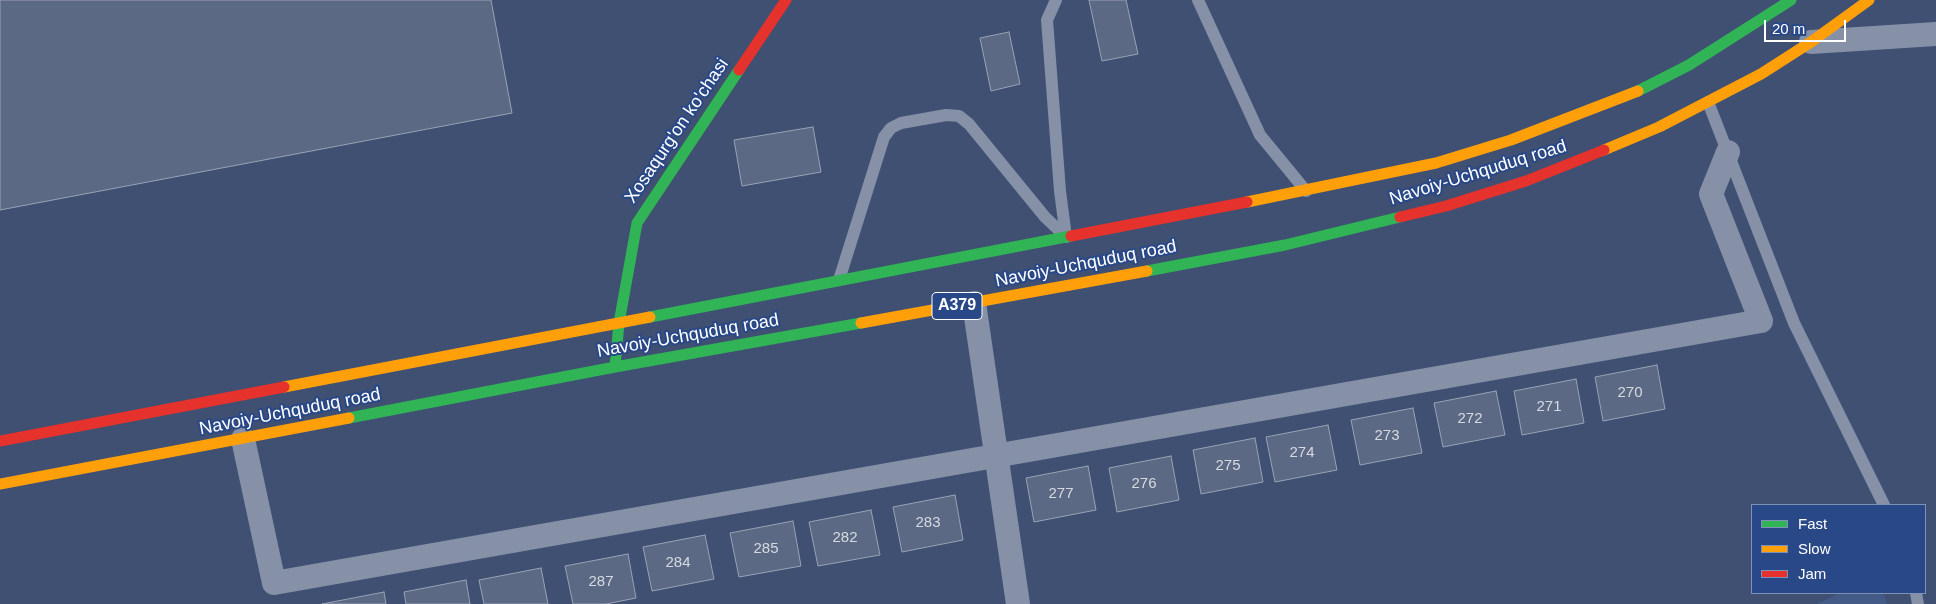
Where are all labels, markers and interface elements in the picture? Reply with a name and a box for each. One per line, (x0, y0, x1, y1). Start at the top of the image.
scale bar (1766, 10, 1848, 42)
text: 20 m (1772, 20, 1805, 37)
street label: Xosaqurg'on ko'chasi (621, 55, 733, 207)
street label: Navoiy-Uchquduq road (1387, 136, 1569, 210)
street label: Navoiy-Uchquduq road (994, 236, 1178, 292)
road number: A379 (932, 292, 982, 320)
street label: Navoiy-Uchquduq road (595, 309, 781, 363)
street label: Navoiy-Uchquduq road (198, 384, 382, 440)
house number: 270 (1617, 384, 1643, 402)
house number: 271 (1536, 398, 1562, 416)
house number: 272 (1457, 410, 1483, 428)
house number: 273 (1374, 427, 1400, 445)
house number: 274 (1289, 444, 1315, 462)
house number: 275 (1215, 457, 1241, 475)
house number: 276 (1131, 475, 1157, 493)
house number: 277 (1048, 485, 1074, 503)
legend (1751, 504, 1926, 594)
house number: 283 (915, 514, 941, 532)
text: Fast (1798, 515, 1827, 532)
house number: 282 (832, 529, 858, 547)
house number: 285 (753, 540, 779, 558)
text: Slow (1798, 540, 1831, 557)
house number: 284 (665, 554, 691, 572)
text: Jam (1798, 565, 1826, 582)
house number: 287 (588, 573, 614, 591)

